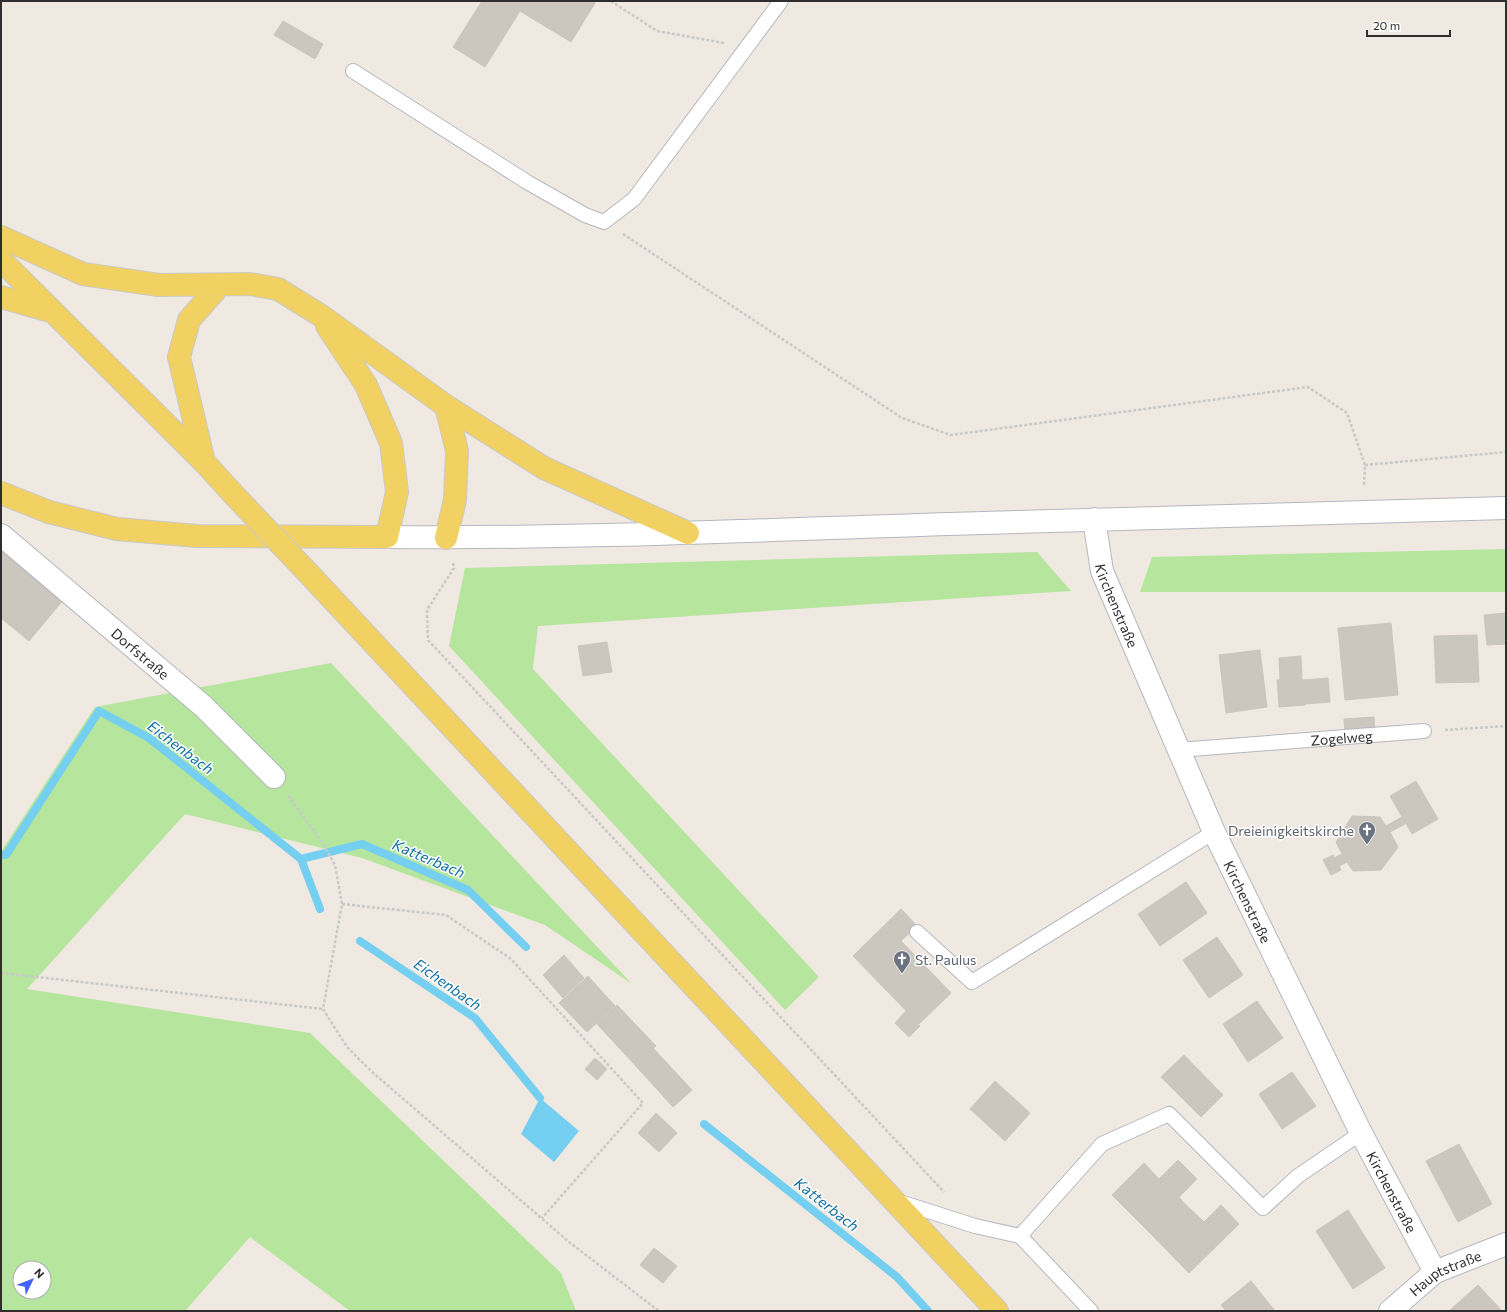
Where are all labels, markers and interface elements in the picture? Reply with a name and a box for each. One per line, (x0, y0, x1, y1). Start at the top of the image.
scale bar (1367, 12, 1450, 38)
text: 20 m (1373, 18, 1400, 32)
street label: Kirchenstraße (1092, 562, 1142, 650)
street label: Dorfstraße (108, 624, 173, 682)
water label: Eichenbach (144, 716, 218, 778)
street label: Zogelweg (1310, 726, 1374, 748)
church icon: Dreieinigkeitskirche (1357, 820, 1377, 845)
place label: Dreieinigkeitskirche (1228, 822, 1354, 839)
water label: Katterbach (390, 835, 468, 881)
street label: Kirchenstraße (1221, 858, 1275, 945)
church icon: St. Paulus (892, 949, 912, 974)
place label: St. Paulus (915, 951, 976, 968)
water label: Eichenbach (411, 954, 485, 1014)
street label: Kirchenstraße (1364, 1148, 1421, 1235)
water label: Katterbach (791, 1173, 863, 1235)
street label: Hauptstraße (1405, 1246, 1483, 1299)
north arrow (12, 1260, 52, 1300)
text: N (32, 1265, 47, 1280)

